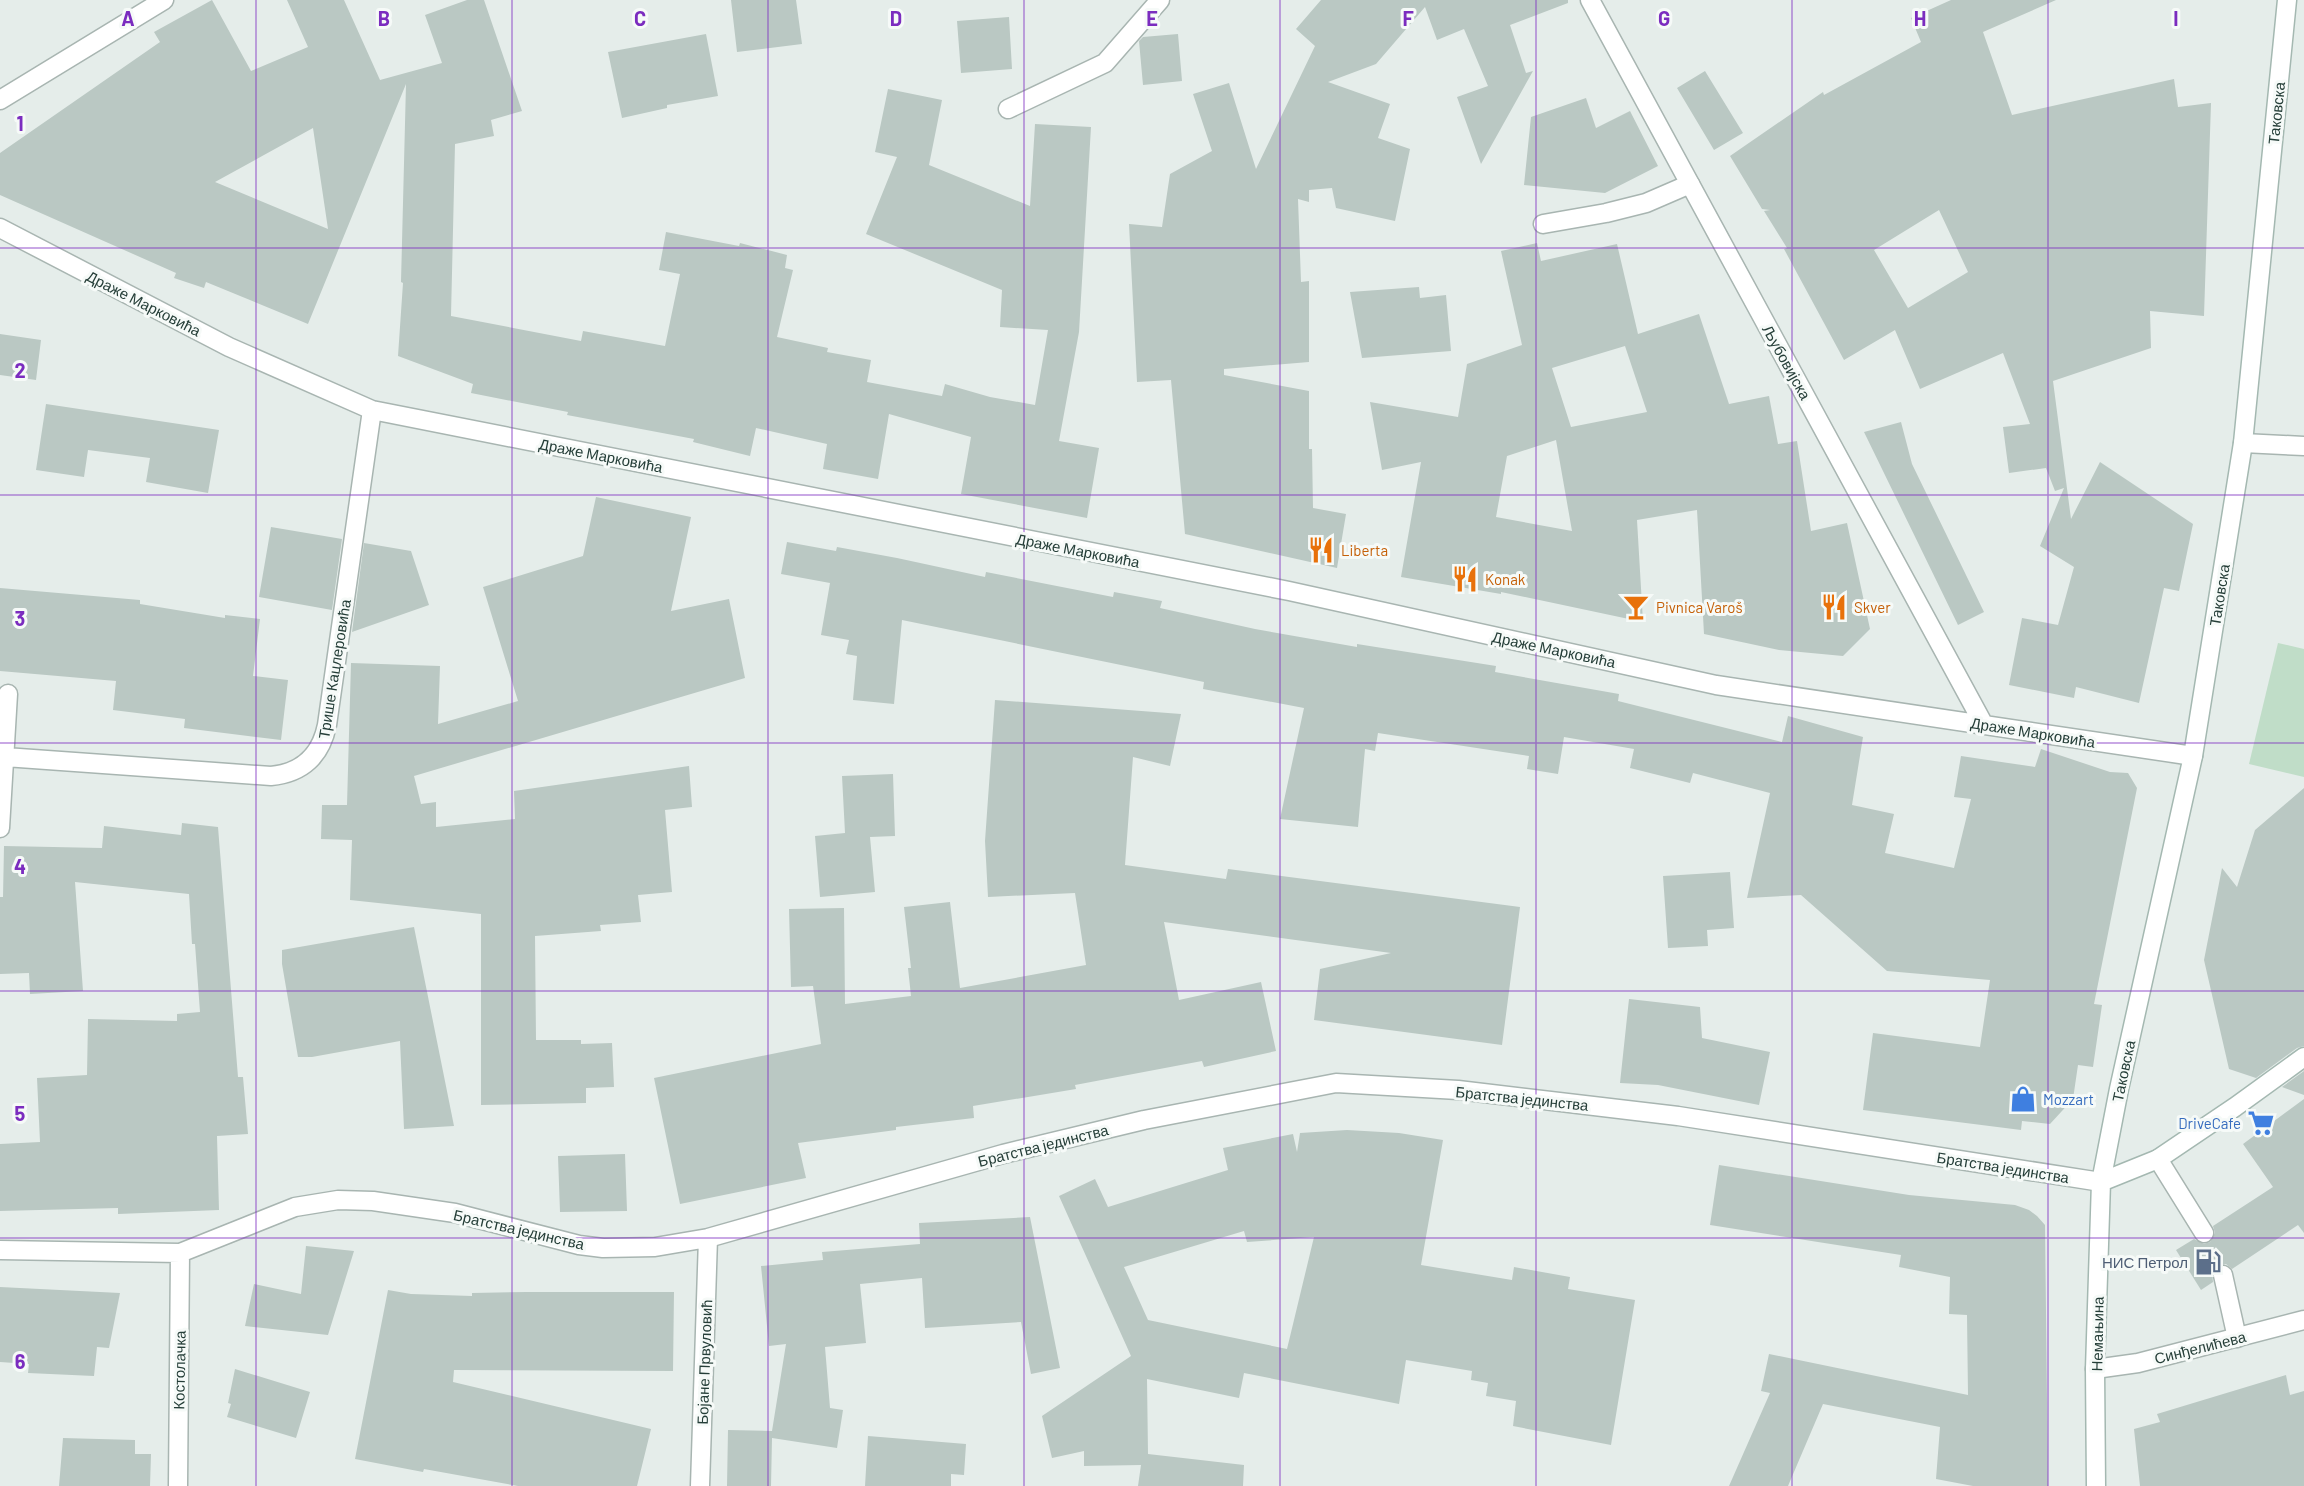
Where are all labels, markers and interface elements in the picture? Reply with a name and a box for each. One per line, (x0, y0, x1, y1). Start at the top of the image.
text: A (121, 6, 135, 30)
text: B (378, 6, 390, 30)
text: C (634, 6, 646, 30)
text: D (890, 6, 902, 30)
text: E (1146, 6, 1158, 30)
text: F (1402, 6, 1414, 30)
text: G (1658, 6, 1670, 30)
text: H (1914, 6, 1926, 30)
text: I (2173, 6, 2179, 30)
street label: Таковска (2264, 80, 2288, 145)
text: 1 (16, 111, 24, 135)
street label: Драже Марковића (84, 266, 205, 340)
street label: Љубовијска (1759, 321, 1815, 403)
text: 2 (14, 358, 26, 382)
street label: Драже Марковића (538, 434, 665, 476)
street label: Драже Марковића (1015, 529, 1142, 571)
restaurant icon: Liberta (1306, 535, 1336, 565)
place label: Liberta (1341, 541, 1388, 559)
street label: Таковска (2205, 562, 2233, 627)
restaurant icon: Konak (1450, 564, 1480, 594)
place label: Konak (1485, 570, 1526, 588)
bar icon: Pivnica Varoš (1621, 592, 1651, 622)
restaurant icon: Skver (1819, 592, 1849, 622)
street label: Трише Кацлеровића (314, 597, 354, 740)
place label: Pivnica Varoš (1656, 598, 1743, 616)
place label: Skver (1854, 598, 1891, 616)
text: 3 (15, 606, 25, 630)
street label: Драже Марковића (1491, 627, 1618, 671)
street label: Драже Марковића (1970, 713, 2097, 751)
text: 4 (14, 854, 26, 878)
street label: Таковска (2108, 1038, 2138, 1103)
street label: Братства јединства (1455, 1082, 1590, 1114)
shop icon: Mozzart (2008, 1084, 2038, 1114)
place label: Mozzart (2043, 1090, 2094, 1108)
text: 5 (15, 1101, 26, 1125)
supermarket icon: DriveCafe (2246, 1108, 2276, 1138)
place label: DriveCafe (2178, 1114, 2241, 1132)
street label: Братства јединства (976, 1120, 1111, 1170)
street label: Братства јединства (1936, 1148, 2071, 1186)
street label: Братства јединства (452, 1205, 587, 1253)
fuel station icon: НИС Петрол (2193, 1247, 2223, 1277)
place label: НИС Петрол (2102, 1253, 2188, 1271)
street label: Немањина (2087, 1296, 2107, 1372)
street label: Бојане Првуловић (693, 1299, 715, 1425)
street label: Синђелићева (2152, 1327, 2248, 1367)
street label: Костолачка (169, 1330, 189, 1410)
text: 6 (15, 1349, 26, 1373)

